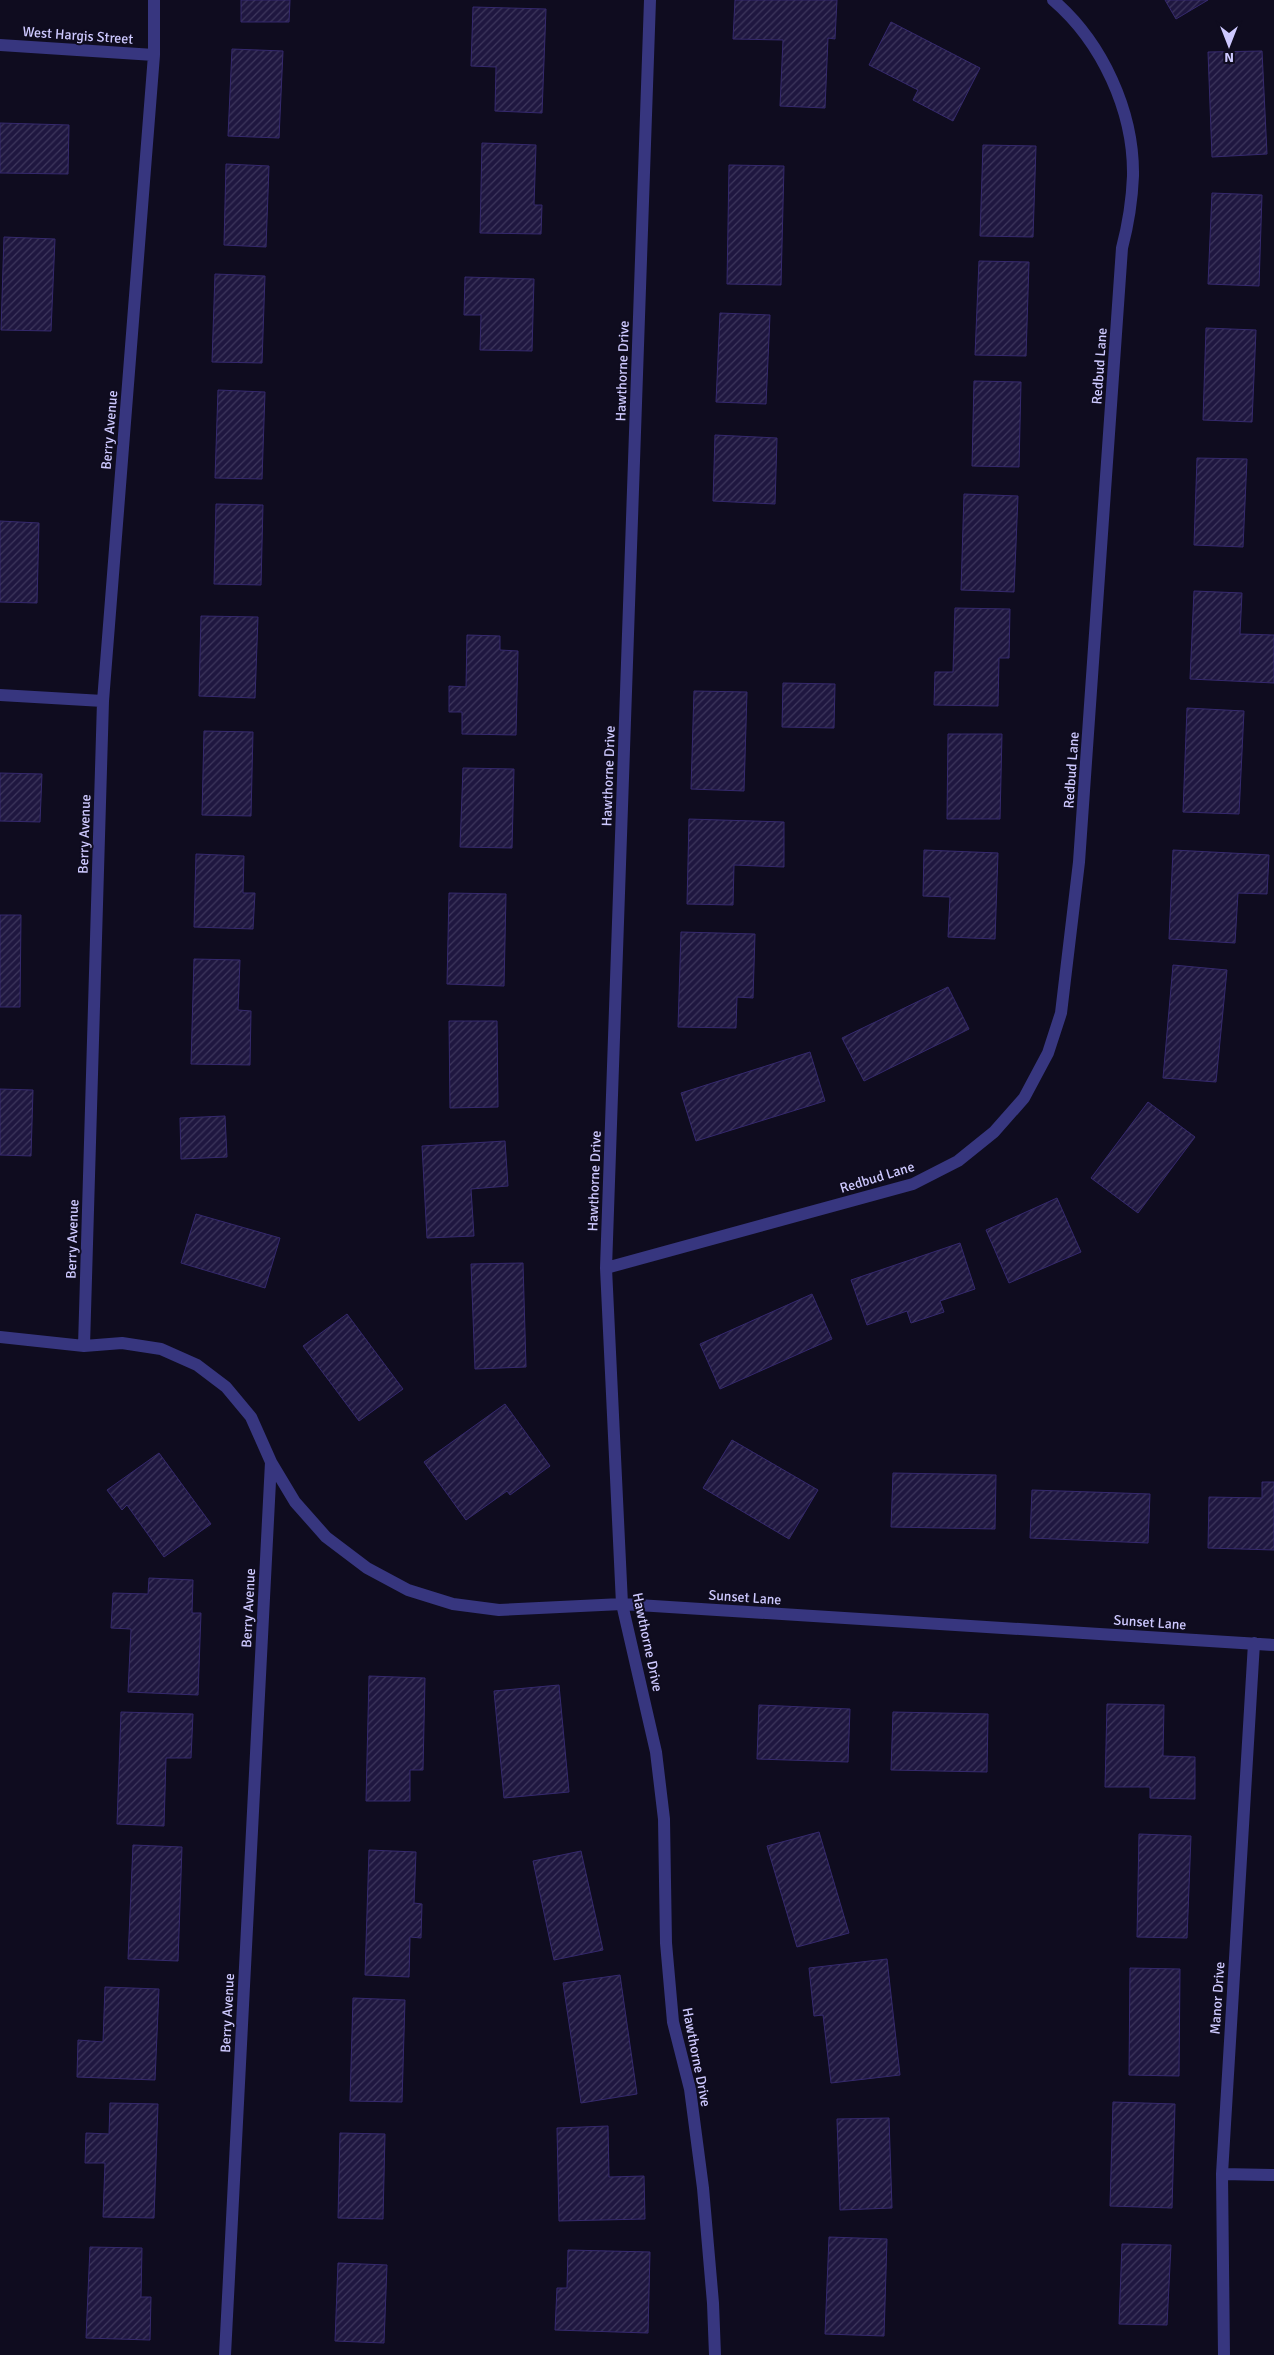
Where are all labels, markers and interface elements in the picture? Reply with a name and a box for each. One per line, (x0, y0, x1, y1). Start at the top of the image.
north arrow (1204, 20, 1254, 70)
street label: West Hargis Street (22, 23, 134, 48)
text: N (1224, 49, 1234, 66)
street label: Hawthorne Drive (612, 320, 633, 422)
street label: Redbud Lane (1088, 327, 1111, 405)
street label: Berry Avenue (98, 390, 121, 470)
street label: Hawthorne Drive (598, 725, 619, 827)
street label: Redbud Lane (1060, 731, 1083, 809)
street label: Berry Avenue (75, 794, 94, 874)
street label: Hawthorne Drive (584, 1130, 605, 1232)
street label: Redbud Lane (838, 1158, 917, 1197)
street label: Berry Avenue (63, 1199, 82, 1279)
street label: Berry Avenue (238, 1568, 259, 1648)
street label: Sunset Lane (708, 1586, 782, 1609)
street label: Hawthorne Drive (629, 1591, 666, 1693)
street label: Sunset Lane (1113, 1611, 1187, 1634)
street label: Manor Drive (1206, 1961, 1229, 2035)
street label: Berry Avenue (217, 1973, 238, 2053)
street label: Hawthorne Drive (679, 2006, 714, 2108)

